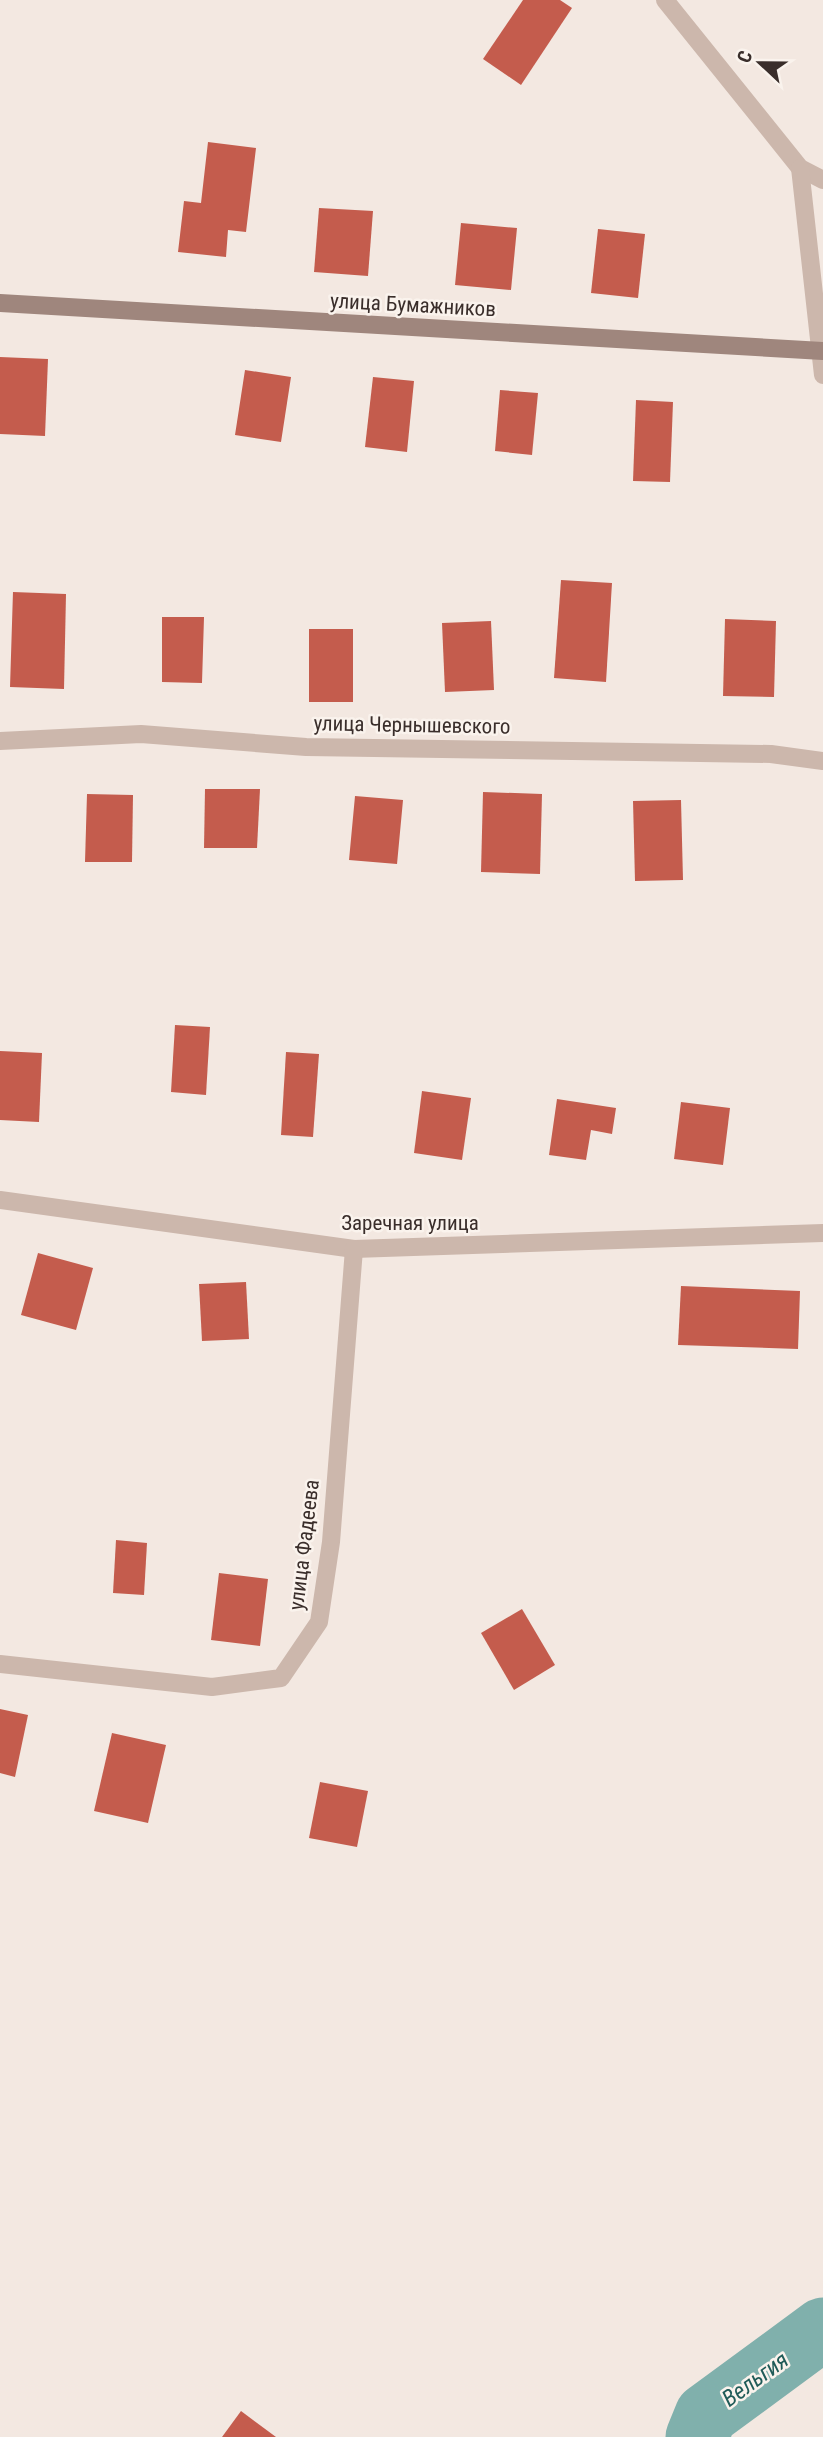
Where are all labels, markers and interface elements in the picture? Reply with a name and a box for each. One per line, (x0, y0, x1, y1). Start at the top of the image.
north arrow (725, 28, 795, 98)
text: С (732, 47, 757, 66)
street label: улица Бумажников (330, 289, 496, 321)
street label: улица Чернышевского (313, 711, 511, 739)
street label: Заречная улица (341, 1211, 479, 1235)
street label: улица Фадеева (284, 1478, 324, 1612)
water label: Вельгия (717, 2346, 794, 2412)

